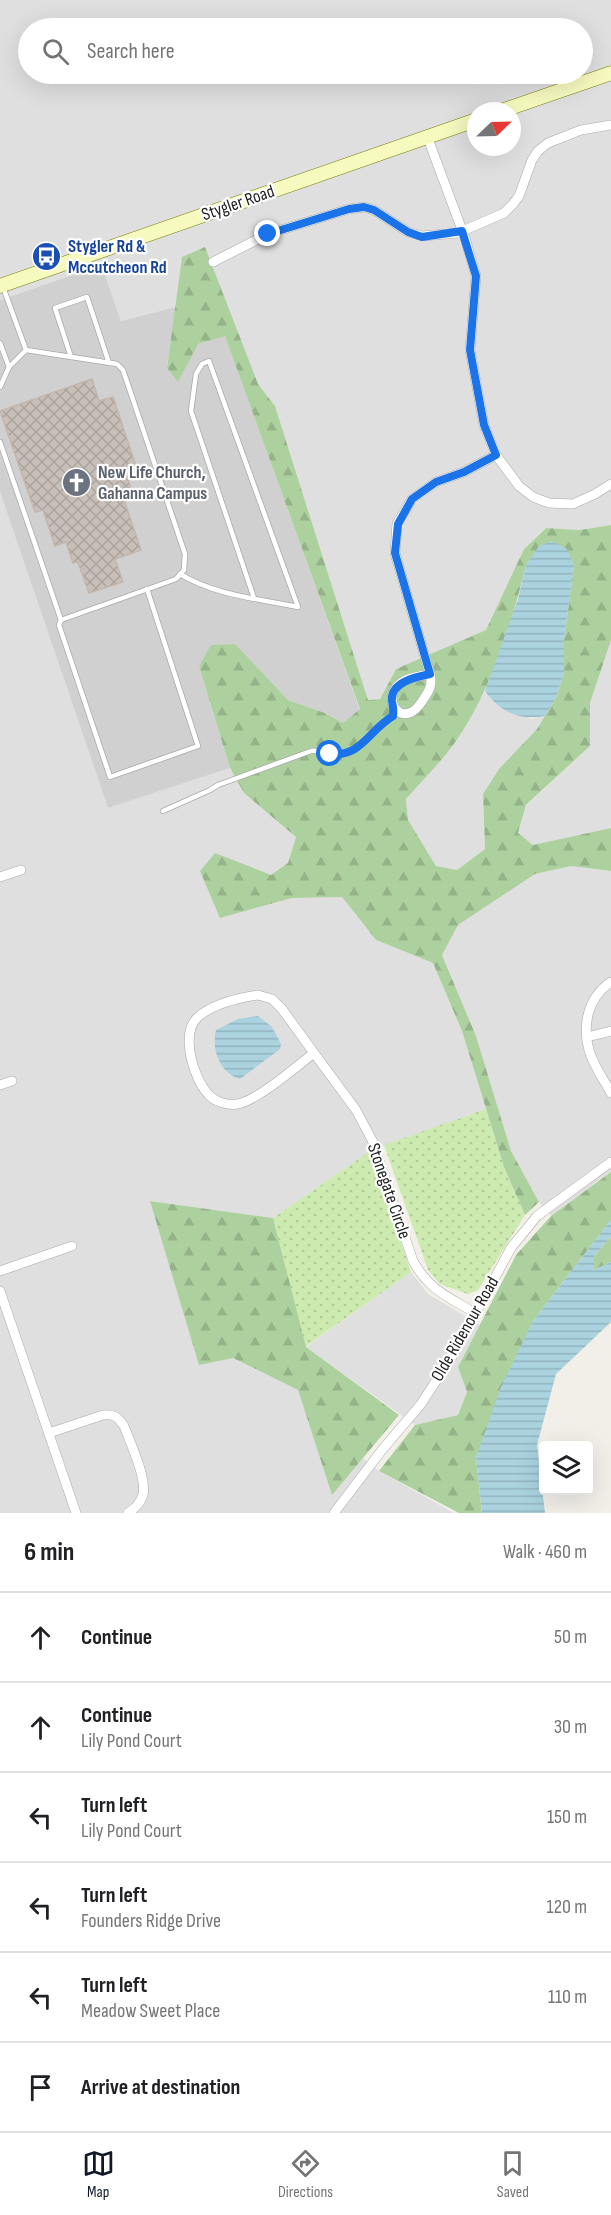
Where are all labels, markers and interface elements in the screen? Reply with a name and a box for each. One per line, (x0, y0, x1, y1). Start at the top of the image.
search box (18, 18, 593, 84)
icon: search (39, 35, 72, 68)
text: Search here (87, 38, 174, 65)
north arrow (467, 102, 521, 156)
street label: Stygler Road (199, 181, 277, 225)
route end (254, 220, 280, 246)
place label: Stygler Rd & Mccutcheon Rd (68, 236, 167, 278)
bus stop icon: Stygler Rd & Mccutcheon Rd (31, 240, 63, 272)
place label: New Life Church, Gahanna Campus (98, 462, 207, 504)
church icon: New Life Church, Gahanna Campus (61, 466, 93, 498)
route start (316, 740, 342, 766)
street label: Stonegate Circle (363, 1141, 415, 1241)
street label: Olde Ridenour Road (427, 1273, 503, 1385)
map controls (539, 1441, 593, 1495)
button: layers (539, 1441, 593, 1495)
text: 6 min (24, 1537, 74, 1568)
text: Walk · 460 m (503, 1540, 587, 1564)
icon: ahead (24, 1621, 57, 1654)
text: Continue (81, 1624, 152, 1651)
text: 50 m (554, 1625, 587, 1649)
text: Continue (81, 1702, 152, 1729)
icon: ahead (24, 1711, 57, 1744)
text: 30 m (554, 1715, 587, 1739)
text: Lily Pond Court (81, 1729, 182, 1753)
text: Turn left (81, 1792, 147, 1819)
icon: left (24, 1801, 57, 1834)
text: 150 m (547, 1805, 587, 1829)
text: Lily Pond Court (81, 1819, 182, 1843)
text: Turn left (81, 1882, 147, 1909)
icon: left (24, 1891, 57, 1924)
text: 120 m (547, 1895, 587, 1919)
text: Founders Ridge Drive (81, 1909, 221, 1933)
text: Turn left (81, 1972, 147, 1999)
icon: left (24, 1981, 57, 2014)
text: 110 m (548, 1985, 587, 2009)
text: Meadow Sweet Place (81, 1999, 220, 2023)
icon: arrive (24, 2071, 57, 2104)
text: Arrive at destination (81, 2074, 240, 2101)
tab: Map (82, 2147, 115, 2202)
tab: Directions (278, 2147, 333, 2202)
tab: Saved (496, 2147, 529, 2202)

